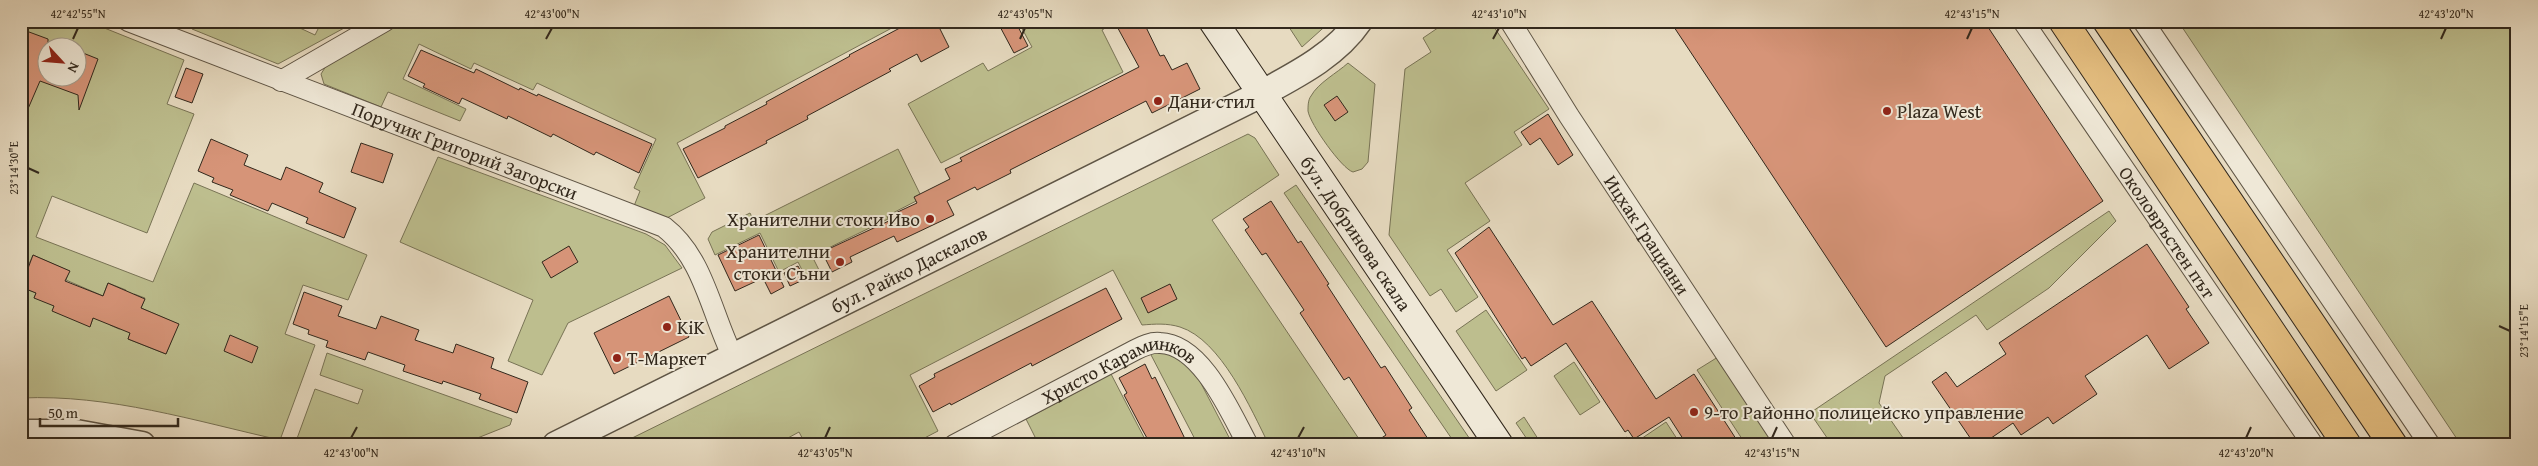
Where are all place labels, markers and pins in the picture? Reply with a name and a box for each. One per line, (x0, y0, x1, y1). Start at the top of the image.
place label: Дани стил (1167, 87, 1255, 115)
marker: Дани стил (1152, 95, 1164, 107)
place label: Plaza West (1897, 97, 1982, 125)
marker: Plaza West (1881, 105, 1893, 117)
place label: Хранителни стоки Иво (727, 205, 920, 233)
marker: Хранителни стоки Иво (924, 213, 936, 225)
place label: Хранителни стоки Съни (726, 237, 830, 287)
marker: Хранителни стоки Съни (834, 256, 846, 268)
place label: KiK (677, 313, 706, 341)
marker: KiK (661, 321, 673, 333)
place label: Т-Маркет (627, 344, 707, 372)
marker: Т-Маркет (611, 352, 623, 364)
place label: 9-то Районно полицейско управление (1704, 398, 2024, 426)
marker: 9-то Районно полицейско управление (1688, 406, 1700, 418)

